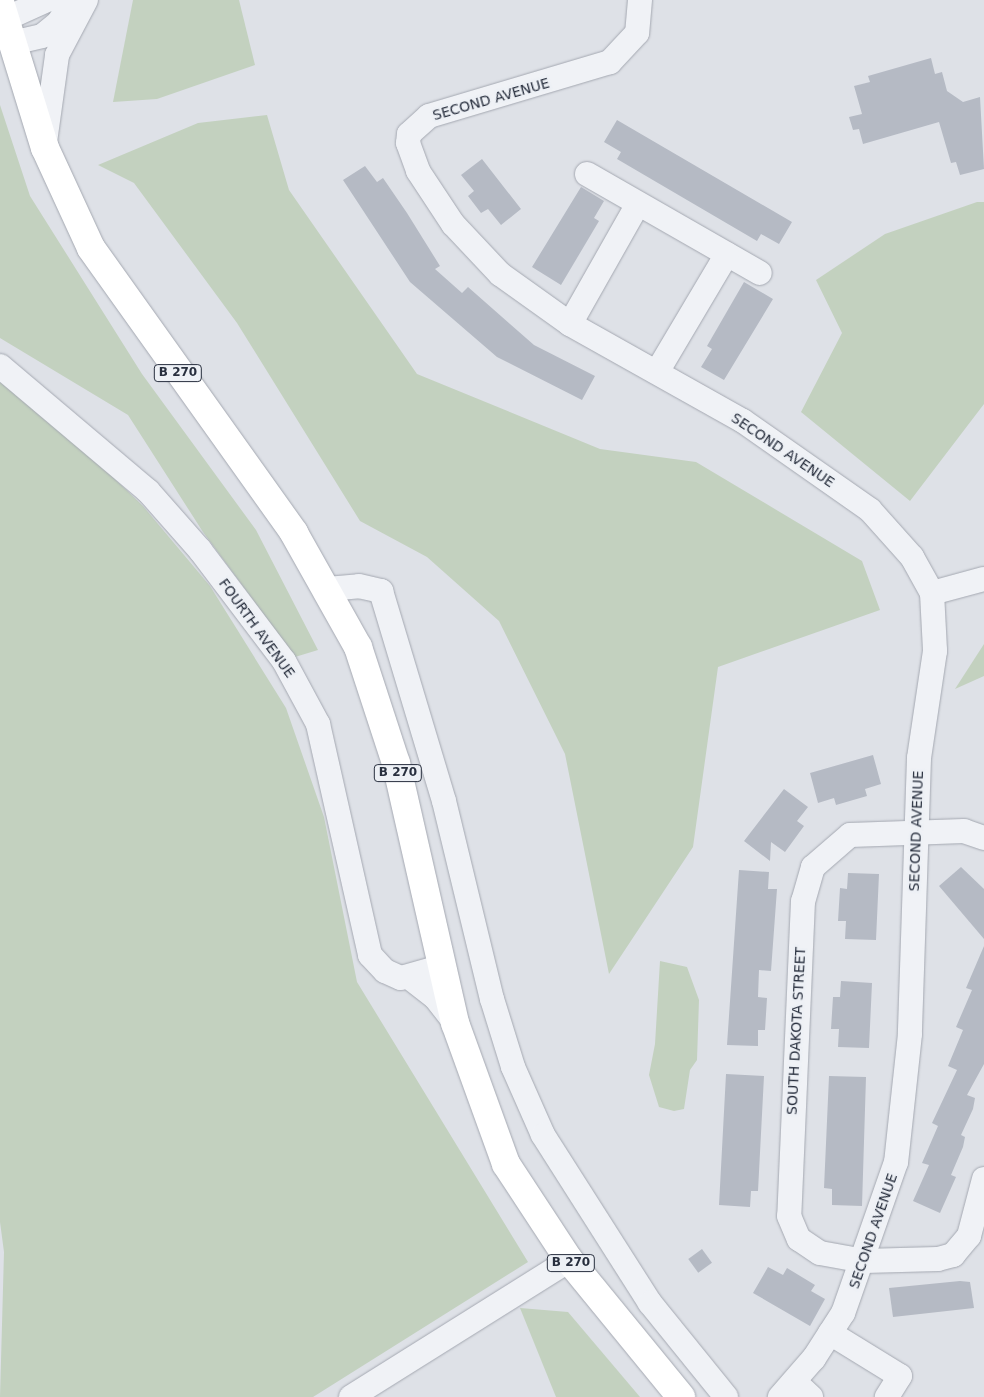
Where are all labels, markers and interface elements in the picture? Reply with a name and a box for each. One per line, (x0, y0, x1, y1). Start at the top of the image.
street label: SECOND AVENUE (431, 74, 551, 124)
road number: B 270 (153, 363, 203, 382)
street label: SECOND AVENUE (728, 409, 838, 491)
street label: FOURTH AVENUE (215, 575, 299, 681)
road number: B 270 (373, 764, 423, 782)
street label: SECOND AVENUE (905, 770, 927, 892)
street label: SOUTH DAKOTA STREET (783, 947, 809, 1115)
street label: SECOND AVENUE (845, 1171, 901, 1291)
road number: B 270 (546, 1254, 596, 1272)

